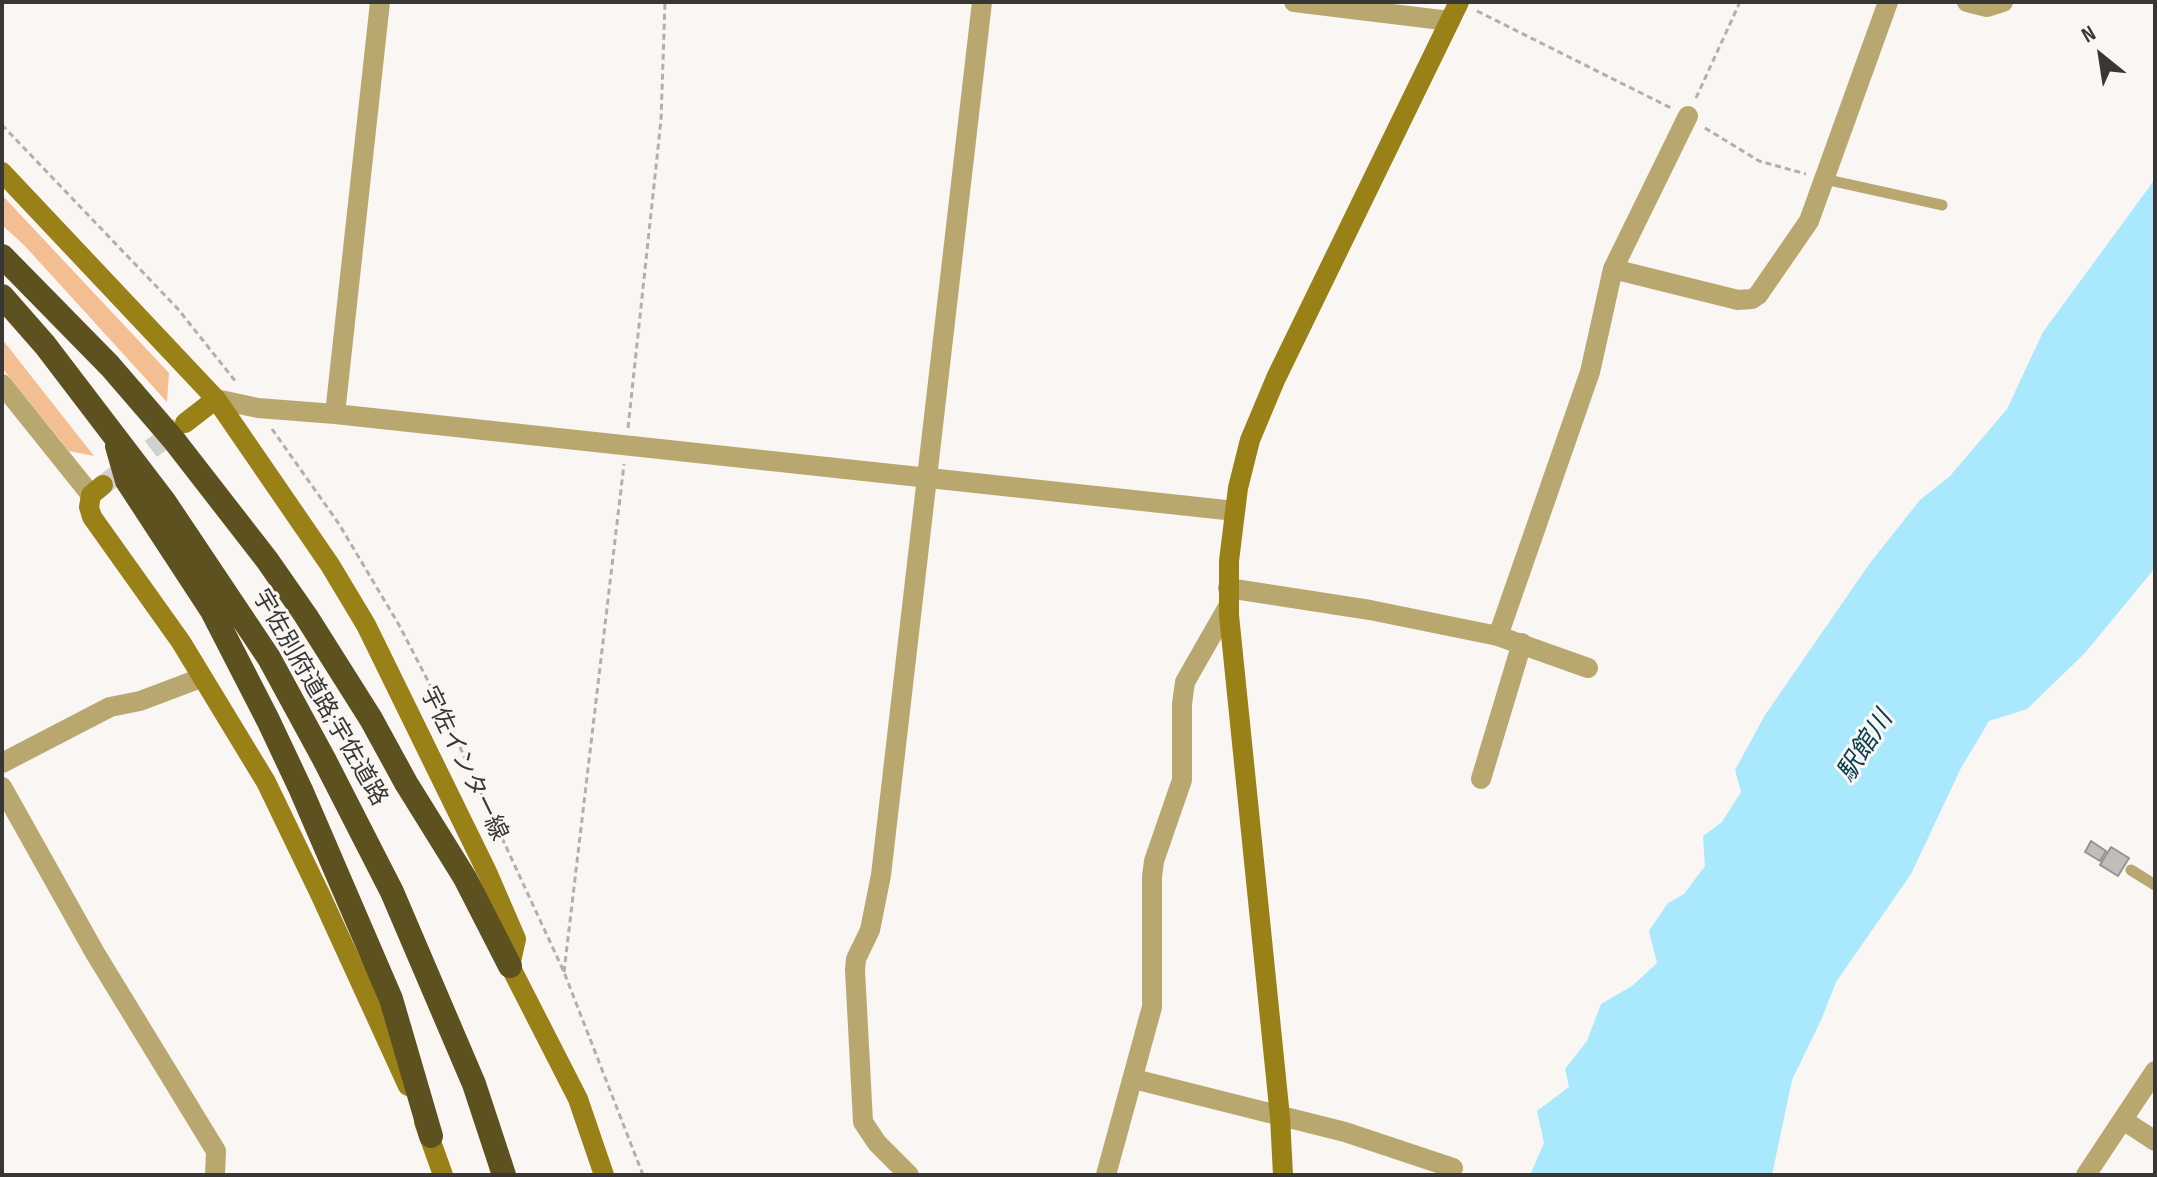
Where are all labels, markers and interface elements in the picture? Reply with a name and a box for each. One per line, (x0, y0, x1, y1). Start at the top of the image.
north arrow (2061, 16, 2141, 96)
text: N (2077, 20, 2101, 49)
street label: 宇佐別府道路;宇佐道路 (245, 585, 393, 811)
street label: 宇佐インター線 (413, 682, 513, 846)
water label: 駅館川 (1832, 706, 1900, 788)

